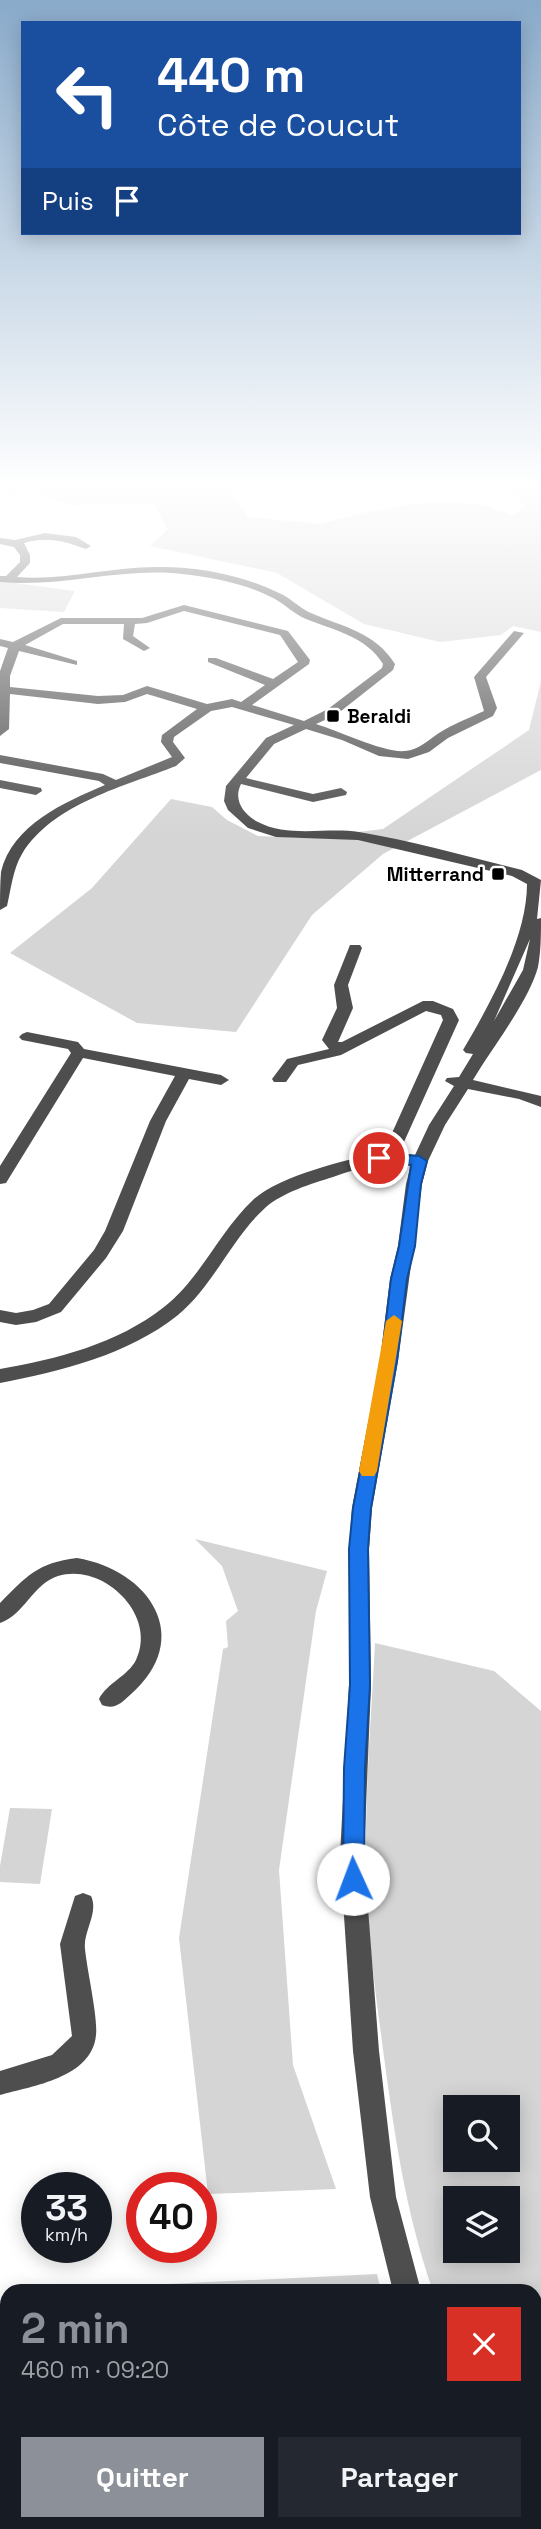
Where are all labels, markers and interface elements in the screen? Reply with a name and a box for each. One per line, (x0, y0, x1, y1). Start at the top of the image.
text: 440 m (157, 44, 305, 106)
icon: left (42, 49, 133, 140)
text: Côte de Coucut (157, 105, 399, 145)
icon: arrive (108, 182, 146, 220)
text: Puis (42, 184, 94, 218)
place label: Beraldi (347, 704, 411, 729)
marker: Beraldi (325, 708, 341, 724)
place label: Mitterrand (387, 862, 484, 887)
marker: Mitterrand (490, 866, 506, 882)
pin (349, 1128, 409, 1188)
icon: arrive (360, 1139, 398, 1177)
position arrow (316, 1842, 390, 1916)
map controls (443, 2095, 520, 2263)
button: search (443, 2095, 520, 2172)
speed limit sign: 40 (126, 2172, 217, 2263)
text: 33 (45, 2186, 88, 2230)
button: layers (443, 2186, 520, 2263)
text: km/h (45, 2223, 88, 2246)
text: 2 min (21, 2302, 130, 2355)
button: close (447, 2307, 521, 2381)
text: 460 m · 09:20 (21, 2355, 169, 2385)
button: Quitter (21, 2437, 264, 2517)
button: Partager (278, 2437, 521, 2517)

